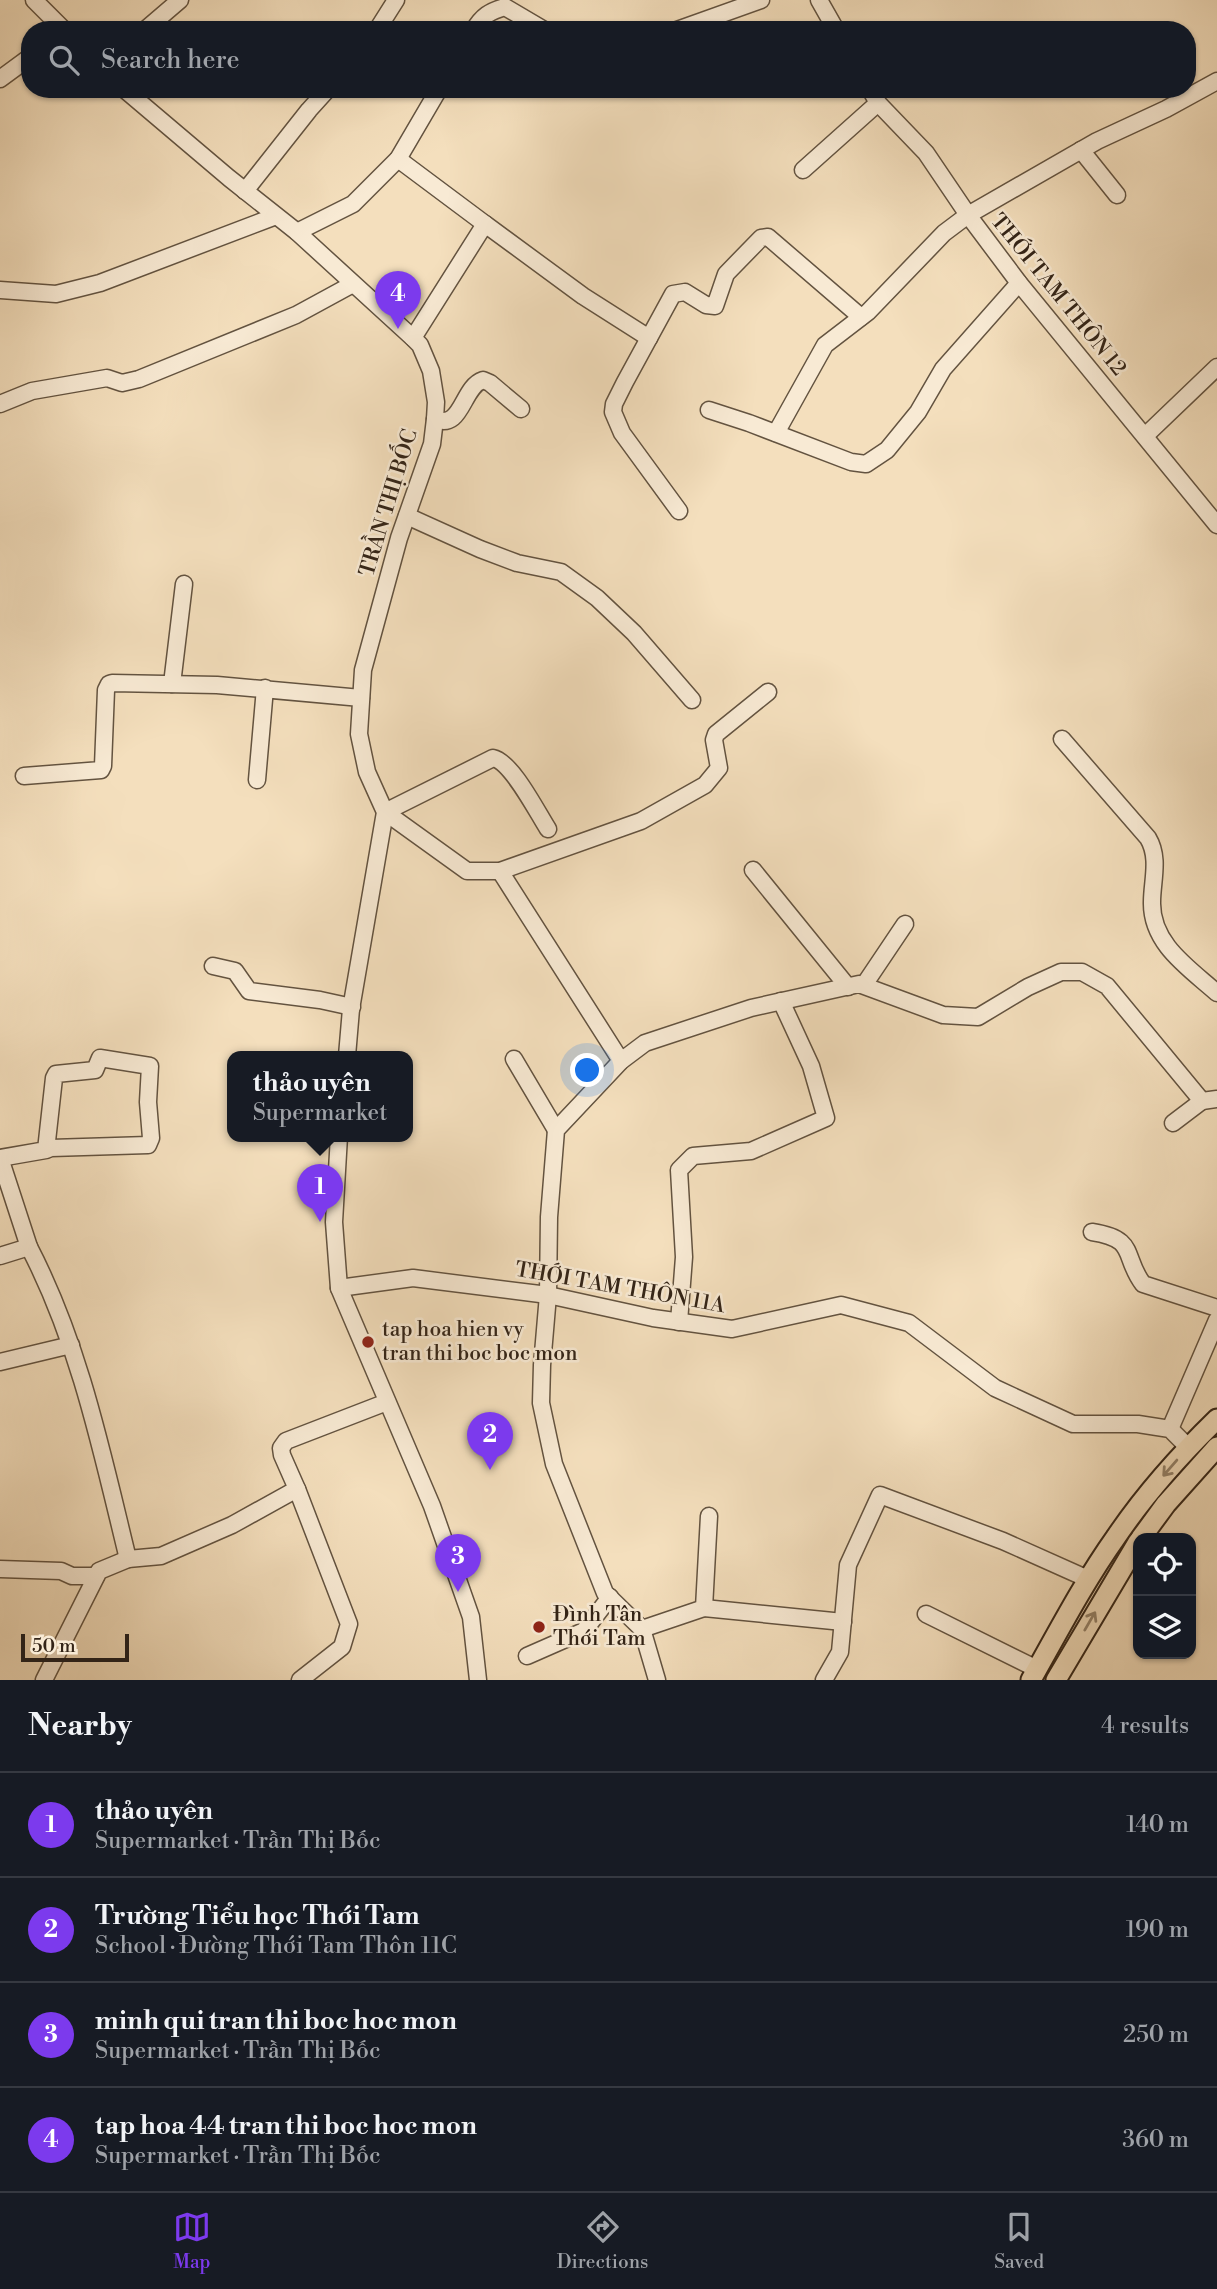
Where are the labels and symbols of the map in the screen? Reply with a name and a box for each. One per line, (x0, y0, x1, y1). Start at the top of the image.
street label: THỚI TAM THÔN 12 (985, 207, 1134, 381)
pin: 4 (375, 271, 421, 329)
street label: TRẦN THỊ BỐC (349, 425, 424, 580)
your location (570, 1053, 604, 1087)
pin: 1 (297, 1164, 343, 1222)
street label: THỚI TAM THÔN 11A (513, 1254, 728, 1319)
place label: tap hoa hien vy tran thi boc boc mon (382, 1317, 578, 1367)
marker: tap hoa hien vy tran thi boc boc mon (360, 1334, 376, 1350)
pin: 2 (467, 1412, 513, 1470)
one-way arrow (1162, 1459, 1178, 1477)
pin: 3 (435, 1534, 481, 1592)
place label: Đình Tân Thới Tam (553, 1602, 646, 1652)
one-way arrow (1083, 1611, 1097, 1631)
marker: Đình Tân Thới Tam (531, 1619, 547, 1635)
scale bar (21, 1631, 130, 1663)

